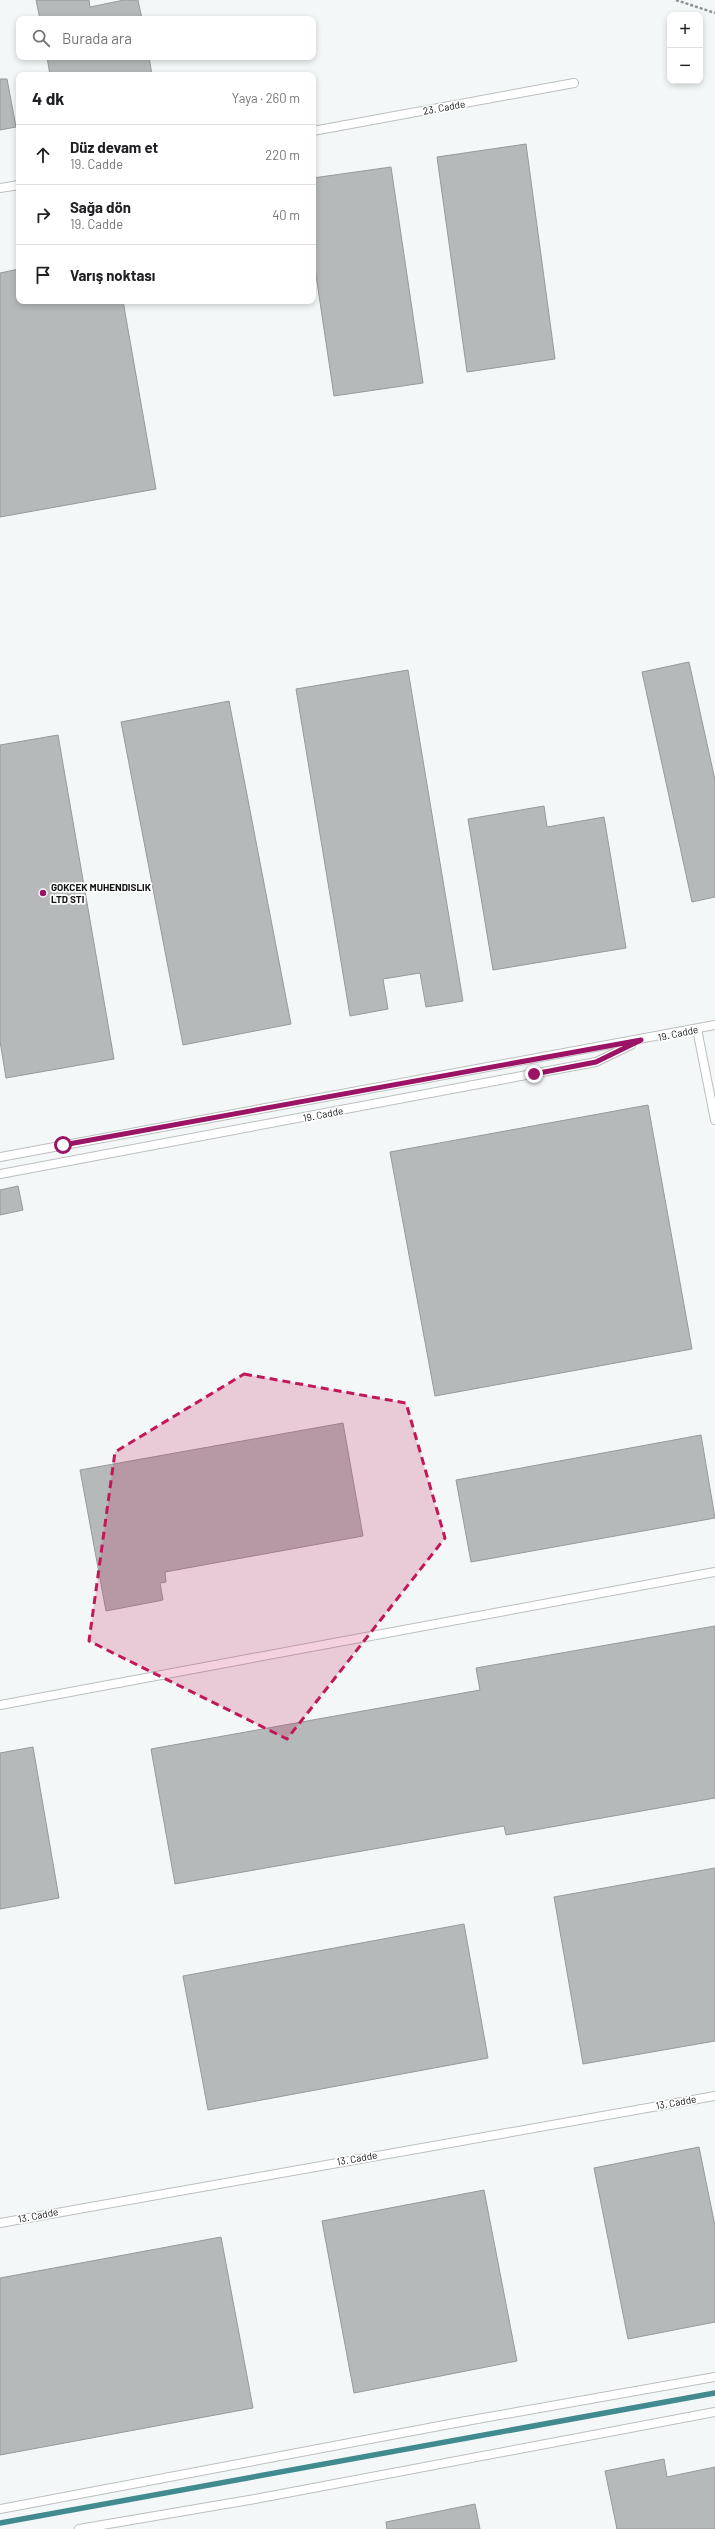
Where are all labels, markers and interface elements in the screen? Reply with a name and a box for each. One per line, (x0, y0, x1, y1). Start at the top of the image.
map controls (667, 12, 703, 84)
button: + (667, 12, 703, 48)
search box (16, 16, 316, 60)
icon: search (30, 27, 52, 49)
text: Burada ara (62, 29, 132, 47)
button: − (667, 48, 703, 84)
text: 4 dk (32, 88, 64, 108)
text: Yaya · 260 m (232, 90, 300, 106)
street label: 23. Cadde (422, 97, 466, 117)
text: Düz devam et (70, 138, 158, 156)
icon: ahead (32, 144, 54, 166)
text: 220 m (265, 147, 300, 163)
text: 19. Cadde (70, 156, 123, 172)
text: Sağa dön (70, 198, 131, 216)
icon: right (32, 204, 54, 226)
text: 40 m (272, 207, 300, 223)
text: 19. Cadde (70, 216, 123, 232)
icon: arrive (32, 264, 54, 286)
text: Varış noktası (70, 266, 155, 284)
place label: GOKCEK MUHENDISLIK LTD STI (51, 881, 152, 905)
marker: GOKCEK MUHENDISLIK LTD STI (38, 888, 48, 898)
street label: 19. Cadde (657, 1023, 699, 1043)
route end (525, 1065, 543, 1083)
street label: 19. Cadde (302, 1104, 344, 1124)
route start (54, 1136, 72, 1154)
street label: 13. Cadde (655, 2093, 697, 2111)
street label: 13. Cadde (336, 2149, 378, 2167)
street label: 13. Cadde (17, 2205, 59, 2225)

